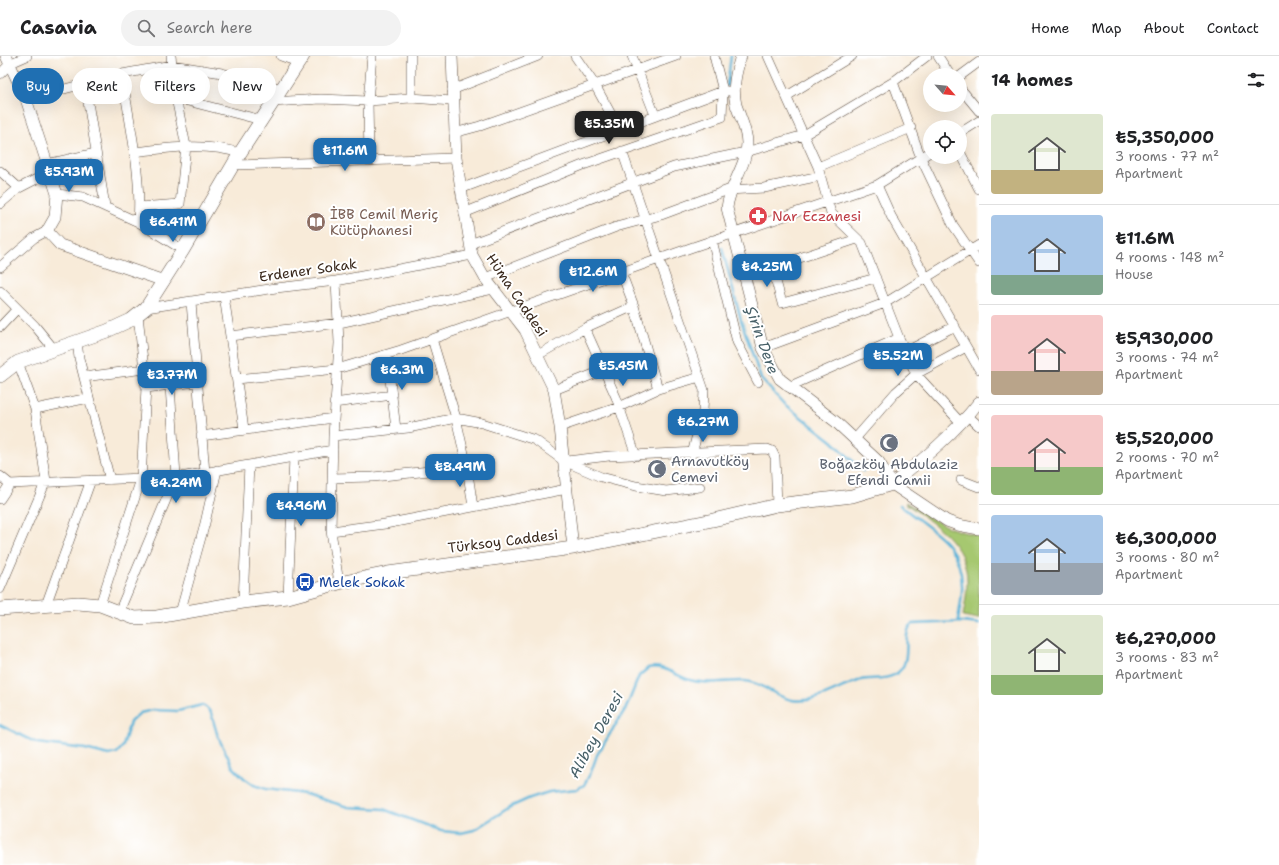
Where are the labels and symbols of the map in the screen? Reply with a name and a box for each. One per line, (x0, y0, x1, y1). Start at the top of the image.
north arrow (923, 68, 967, 112)
pin: ₺5.35M (576, 111, 642, 145)
pin: ₺11.6M (312, 138, 378, 172)
pin: ₺5.93M (36, 159, 102, 193)
place label: İBB Cemil Meriç Kütüphanesi (330, 205, 438, 239)
pharmacy icon: Nar Eczanesi (747, 205, 769, 227)
place label: Nar Eczanesi (772, 207, 861, 225)
pin: ₺6.41M (140, 209, 206, 243)
library icon: İBB Cemil Meriç Kütüphanesi (305, 211, 327, 233)
street label: Hüma Caddesi (483, 250, 551, 340)
street label: Erdener Sokak (258, 254, 358, 286)
pin: ₺4.25M (734, 254, 800, 288)
pin: ₺12.6M (560, 259, 626, 293)
water label: Şirin Dere (740, 303, 784, 377)
pin: ₺5.52M (865, 343, 931, 377)
pin: ₺5.45M (590, 353, 656, 387)
pin: ₺6.3M (374, 357, 430, 391)
pin: ₺3.77M (139, 362, 205, 396)
pin: ₺6.27M (670, 409, 736, 443)
mosque icon: Boğazköy Abdulaziz Efendi Camii (878, 432, 900, 454)
place label: Arnavutköy Cemevi (671, 452, 749, 486)
pin: ₺8.49M (427, 454, 493, 488)
place label: Boğazköy Abdulaziz Efendi Camii (820, 455, 958, 489)
mosque icon: Arnavutköy Cemevi (646, 458, 668, 480)
pin: ₺4.24M (143, 470, 209, 504)
pin: ₺4.96M (268, 493, 334, 527)
street label: Türksoy Caddesi (447, 525, 559, 557)
bus stop icon: Melek Sokak (294, 571, 316, 593)
place label: Melek Sokak (319, 573, 405, 591)
water label: Alibey Deresi (564, 688, 628, 782)

